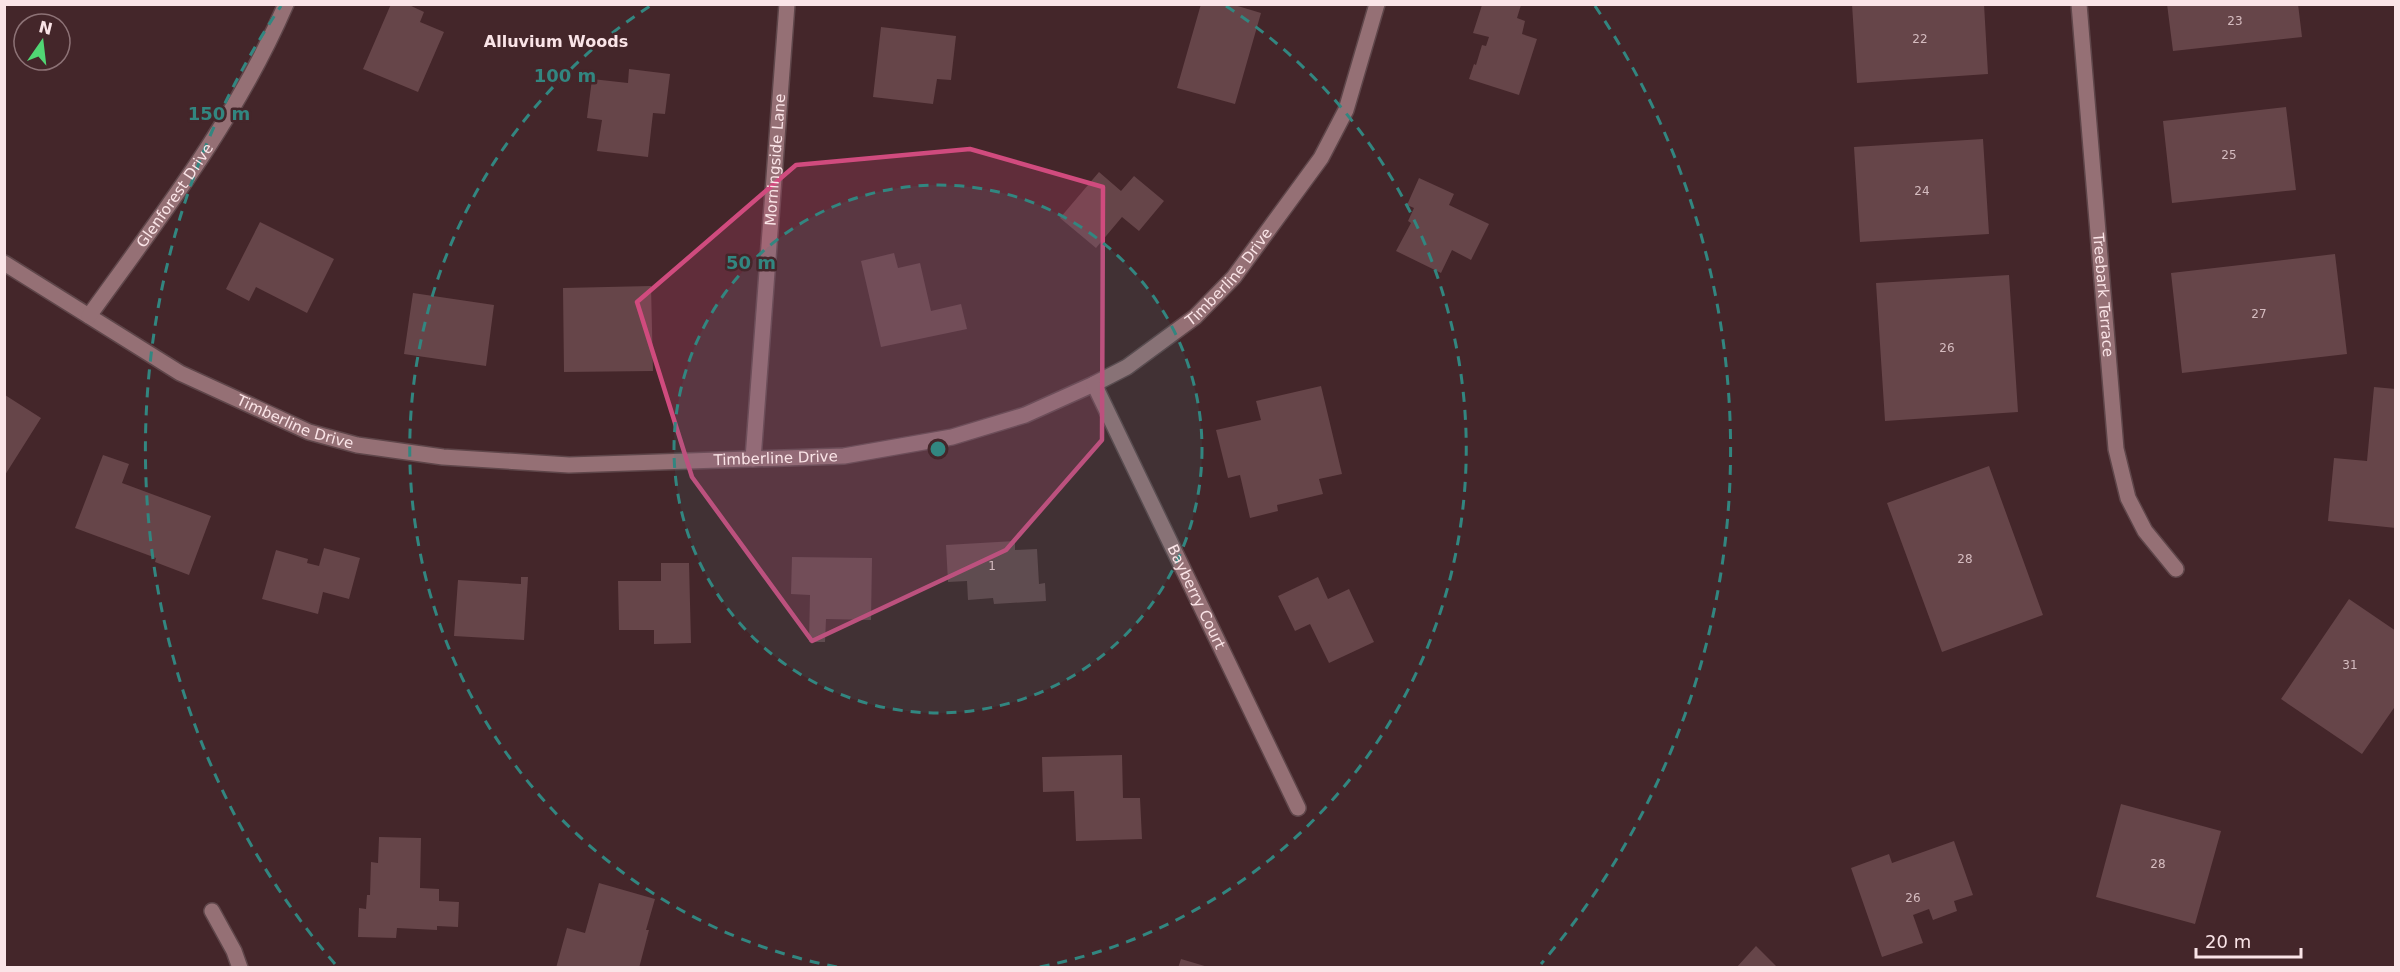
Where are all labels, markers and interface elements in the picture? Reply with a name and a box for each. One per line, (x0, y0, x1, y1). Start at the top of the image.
north arrow (12, 12, 72, 72)
house number: 23 (2227, 14, 2243, 28)
text: N (37, 17, 54, 39)
district label: Alluvium Woods (484, 32, 628, 51)
house number: 22 (1912, 32, 1928, 46)
text: 100 m (534, 65, 596, 86)
street label: Morningside Lane (761, 93, 789, 227)
text: 150 m (188, 103, 250, 124)
street label: Glenforest Drive (133, 140, 217, 251)
house number: 25 (2221, 148, 2237, 162)
house number: 24 (1914, 184, 1930, 198)
street label: Timberline Drive (1181, 224, 1276, 331)
street label: Treebark Terrace (2089, 231, 2117, 358)
text: 50 m (726, 252, 776, 273)
house number: 27 (2251, 307, 2267, 321)
house number: 26 (1939, 341, 1955, 355)
street label: Timberline Drive (233, 391, 356, 453)
centre of rings (928, 439, 948, 459)
street label: Timberline Drive (712, 447, 838, 469)
street label: Bayberry Court (1163, 541, 1229, 652)
house number: 28 (1957, 552, 1973, 566)
house number: 1 (988, 559, 996, 573)
house number: 31 (2342, 658, 2358, 672)
house number: 28 (2150, 857, 2166, 871)
house number: 26 (1905, 891, 1921, 905)
scale bar (2196, 921, 2301, 959)
text: 20 m (2205, 931, 2251, 952)

